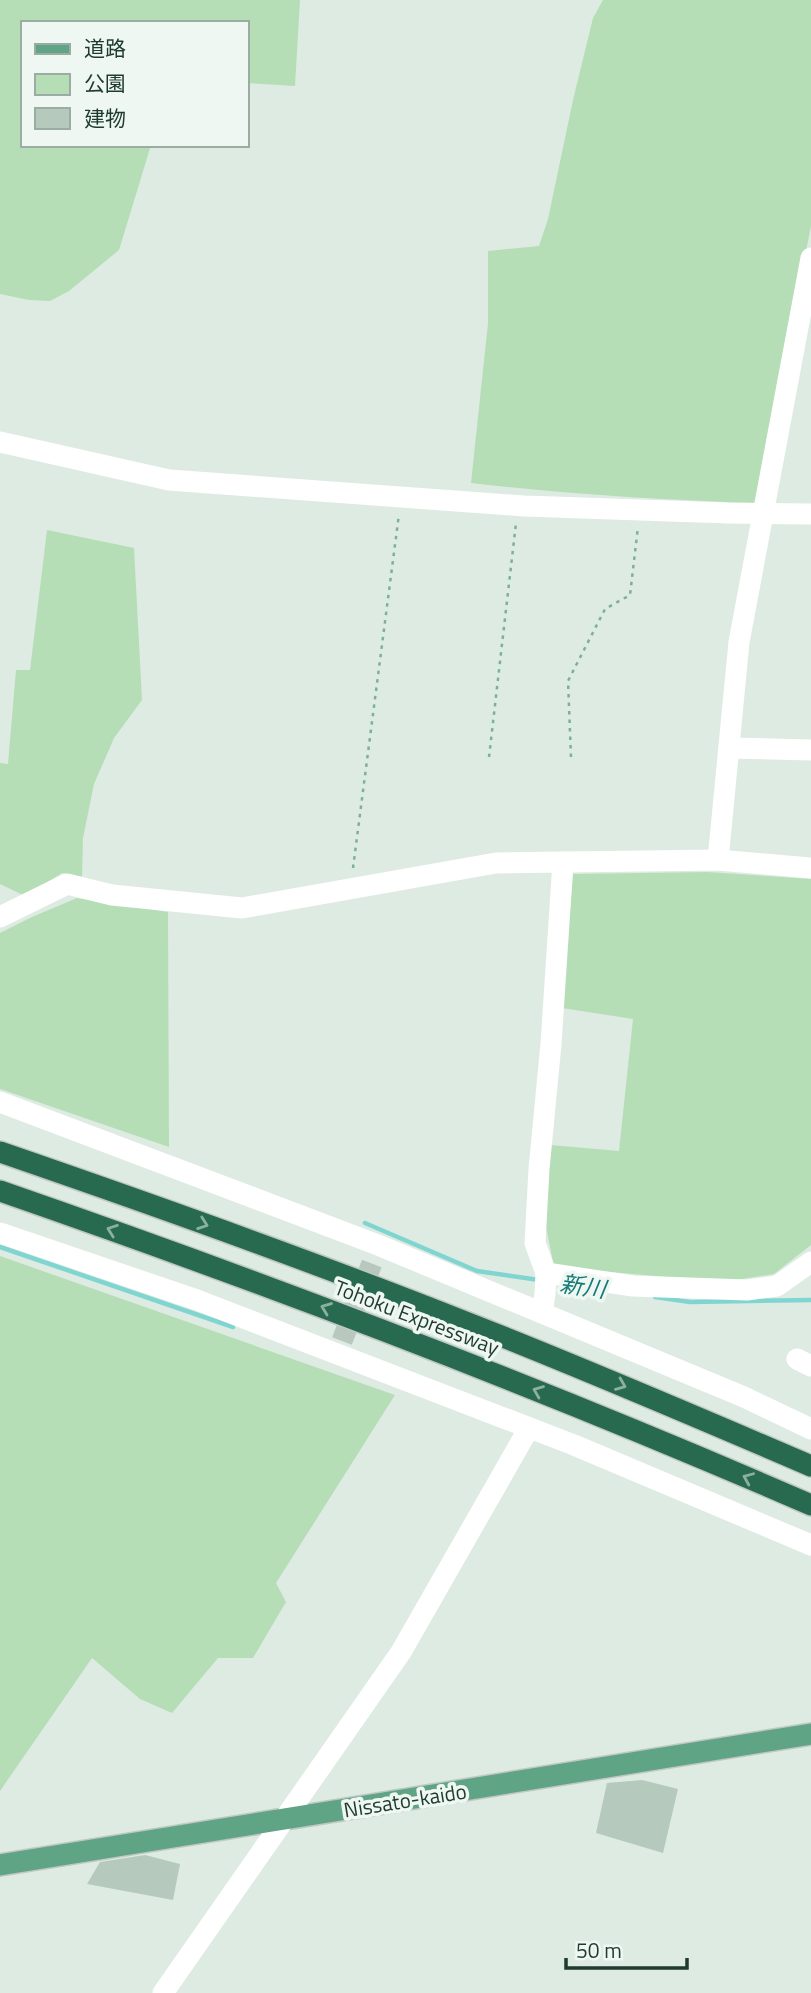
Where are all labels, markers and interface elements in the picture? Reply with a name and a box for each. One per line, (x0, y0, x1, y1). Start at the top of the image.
legend (21, 21, 248, 147)
text: 道路 (84, 32, 126, 64)
text: 公園 (84, 67, 126, 99)
text: 建物 (84, 102, 126, 134)
one-way arrow (196, 1216, 208, 1230)
one-way arrow (107, 1225, 119, 1239)
water label: 新川 (558, 1265, 611, 1307)
street label: Tohoku Expressway (330, 1271, 504, 1363)
one-way arrow (321, 1303, 333, 1317)
one-way arrow (614, 1377, 626, 1391)
one-way arrow (533, 1385, 545, 1399)
one-way arrow (743, 1473, 755, 1487)
street label: Nissato-kaido (341, 1775, 469, 1825)
scale bar (566, 1926, 687, 1970)
text: 50 m (576, 1934, 622, 1966)

